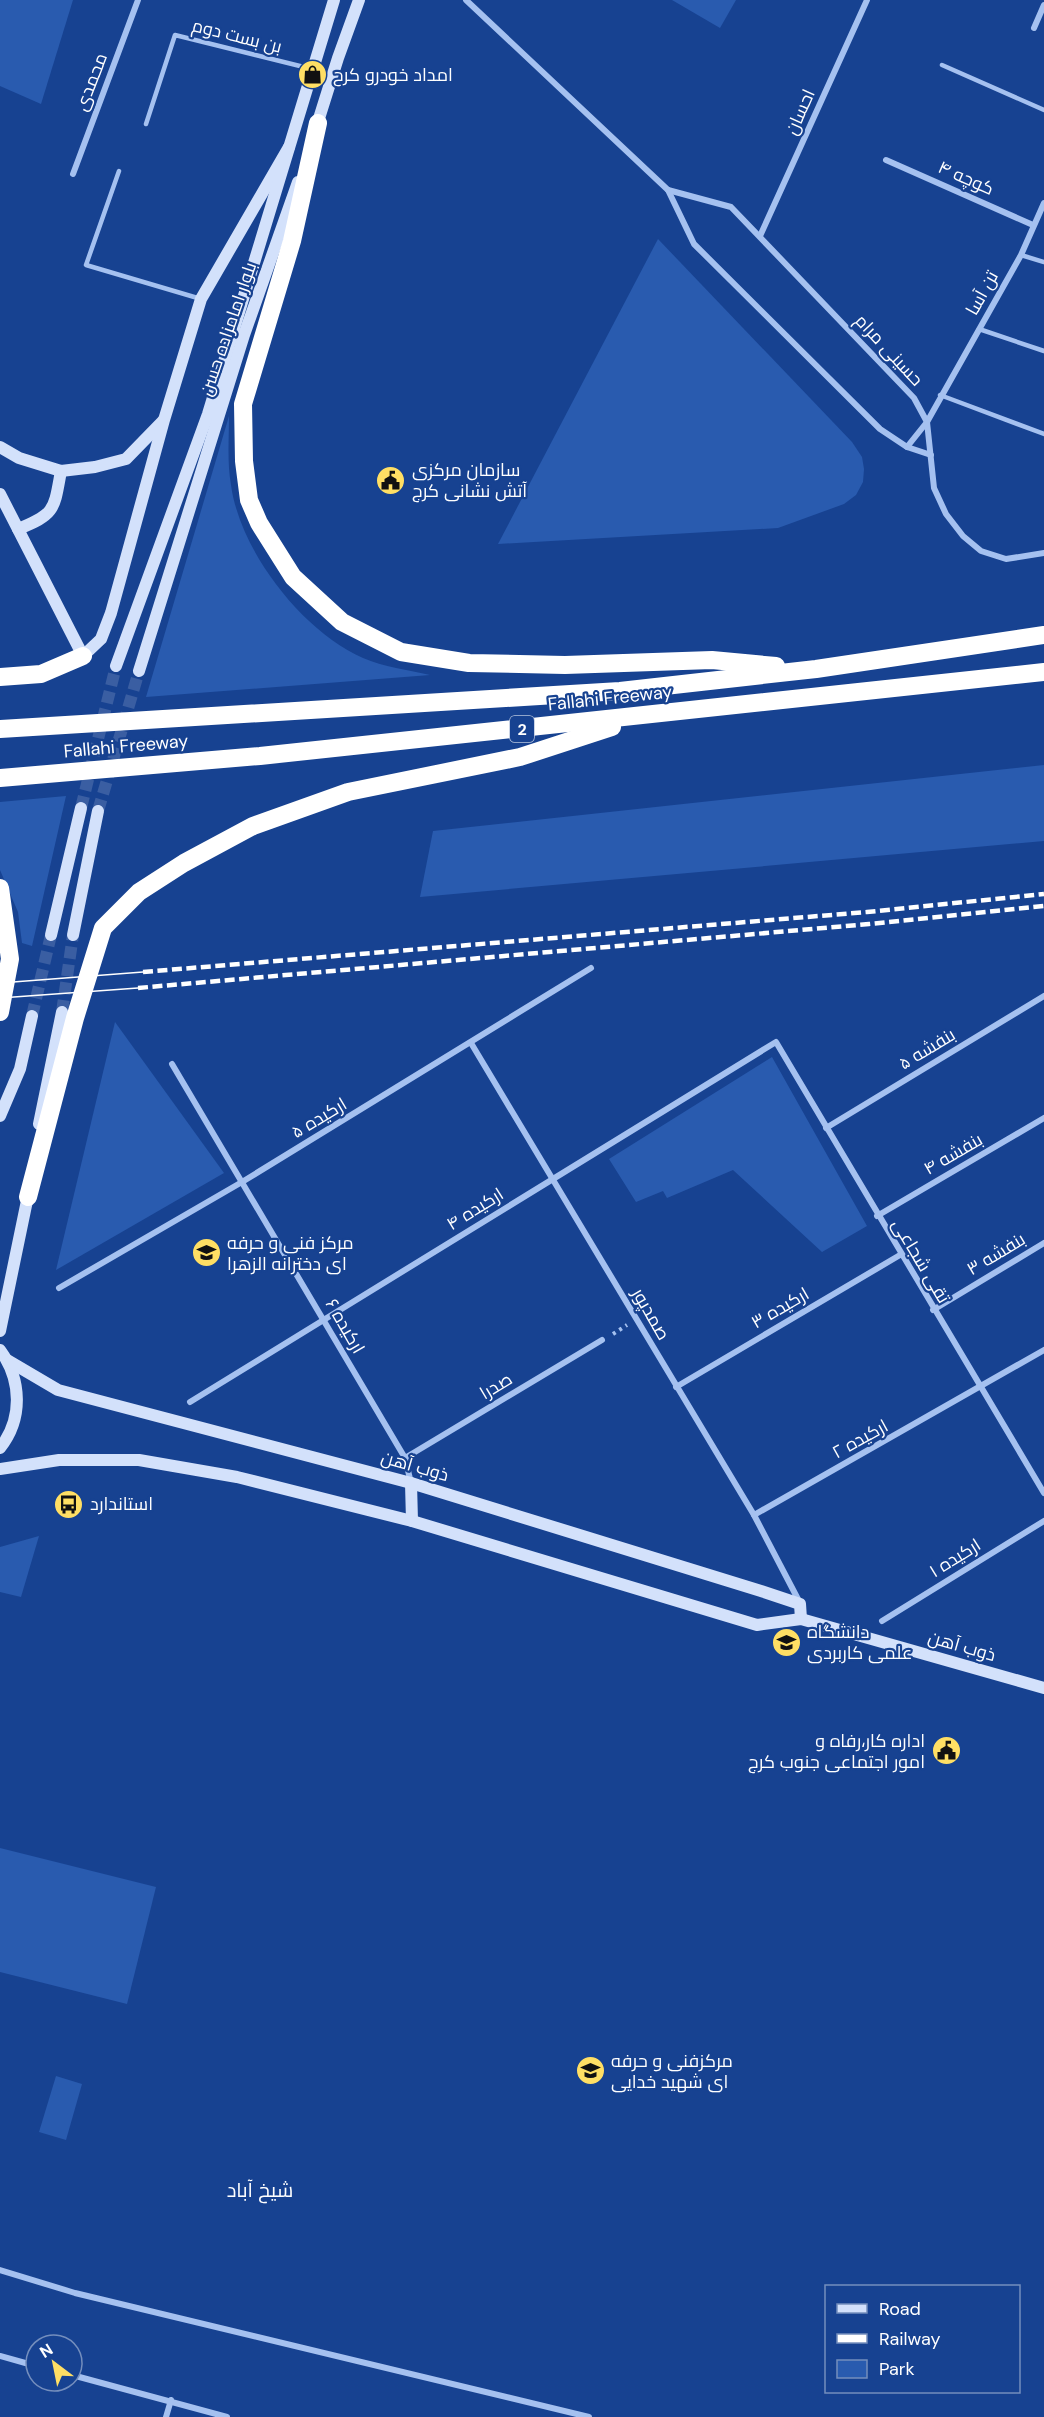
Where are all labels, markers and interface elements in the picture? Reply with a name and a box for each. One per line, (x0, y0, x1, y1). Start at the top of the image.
street label: بن بست دوم (190, 13, 284, 59)
street label: محمدی (69, 50, 113, 114)
shop icon: امداد خودرو کرح (296, 59, 328, 91)
place label: امداد خودرو کرح (333, 63, 453, 87)
street label: احسان (779, 85, 821, 139)
street label: کوچه ۴ (934, 155, 998, 201)
street label: بلوار امامزاده حسن (194, 259, 262, 399)
street label: تن آسا (960, 266, 1004, 319)
street label: حسینی مرام (850, 309, 928, 391)
place label: سازمان مرکزی آتش نشانی کرج (412, 458, 527, 503)
public building icon: سازمان مرکزی آتش نشانی کرج (375, 464, 407, 496)
street label: Fallahi Freeway (547, 680, 673, 716)
road number: 2 (510, 716, 534, 742)
street label: Fallahi Freeway (63, 729, 189, 763)
street label: بنفشه ۵ (894, 1023, 960, 1075)
street label: ارکیده ۵ (287, 1092, 351, 1144)
street label: بنفشه ۴ (919, 1128, 987, 1180)
street label: ارکیده ۴ (442, 1182, 508, 1236)
street label: تقی شجاعی (886, 1214, 956, 1308)
street label: بنفشه ۳ (962, 1227, 1030, 1281)
place label: مرکز فنی و حرفه ای دخترانه الزهرا (227, 1231, 354, 1276)
school or university icon: مرکز فنی و حرفه ای دخترانه الزهرا (190, 1237, 222, 1269)
street label: ارکیده ۳ (747, 1282, 813, 1334)
street label: صمدپور (626, 1283, 676, 1344)
street label: ارکیده ۶ (320, 1294, 370, 1358)
street label: صدرا (475, 1367, 517, 1405)
street label: ارکیده ۲ (828, 1414, 892, 1464)
street label: ذوب آهن (378, 1445, 452, 1487)
bus stop icon: استاندارد (53, 1488, 85, 1520)
place label: استاندارد (90, 1492, 153, 1516)
street label: ارکیده ۱ (925, 1533, 985, 1583)
place label: دانشگاه علمی کاربردی (807, 1620, 912, 1665)
street label: ذوب آهن (925, 1625, 999, 1667)
school or university icon: دانشگاه علمی کاربردی (770, 1626, 802, 1658)
place label: اداره کار،رفاه و امور اجتماعی جنوب کرج (748, 1729, 925, 1774)
public building icon: اداره کار،رفاه و امور اجتماعی جنوب کرج (930, 1735, 962, 1767)
place label: مرکزفنی و حرفه ای شهید خدایی (611, 2049, 733, 2094)
school or university icon: مرکزفنی و حرفه ای شهید خدایی (574, 2055, 606, 2087)
district label: شیخ آباد (227, 2177, 293, 2204)
legend (825, 2285, 1020, 2393)
text: Road (879, 2297, 921, 2321)
text: Railway (879, 2327, 941, 2351)
north arrow (24, 2333, 84, 2393)
text: N (36, 2339, 57, 2363)
text: Park (879, 2357, 915, 2381)

